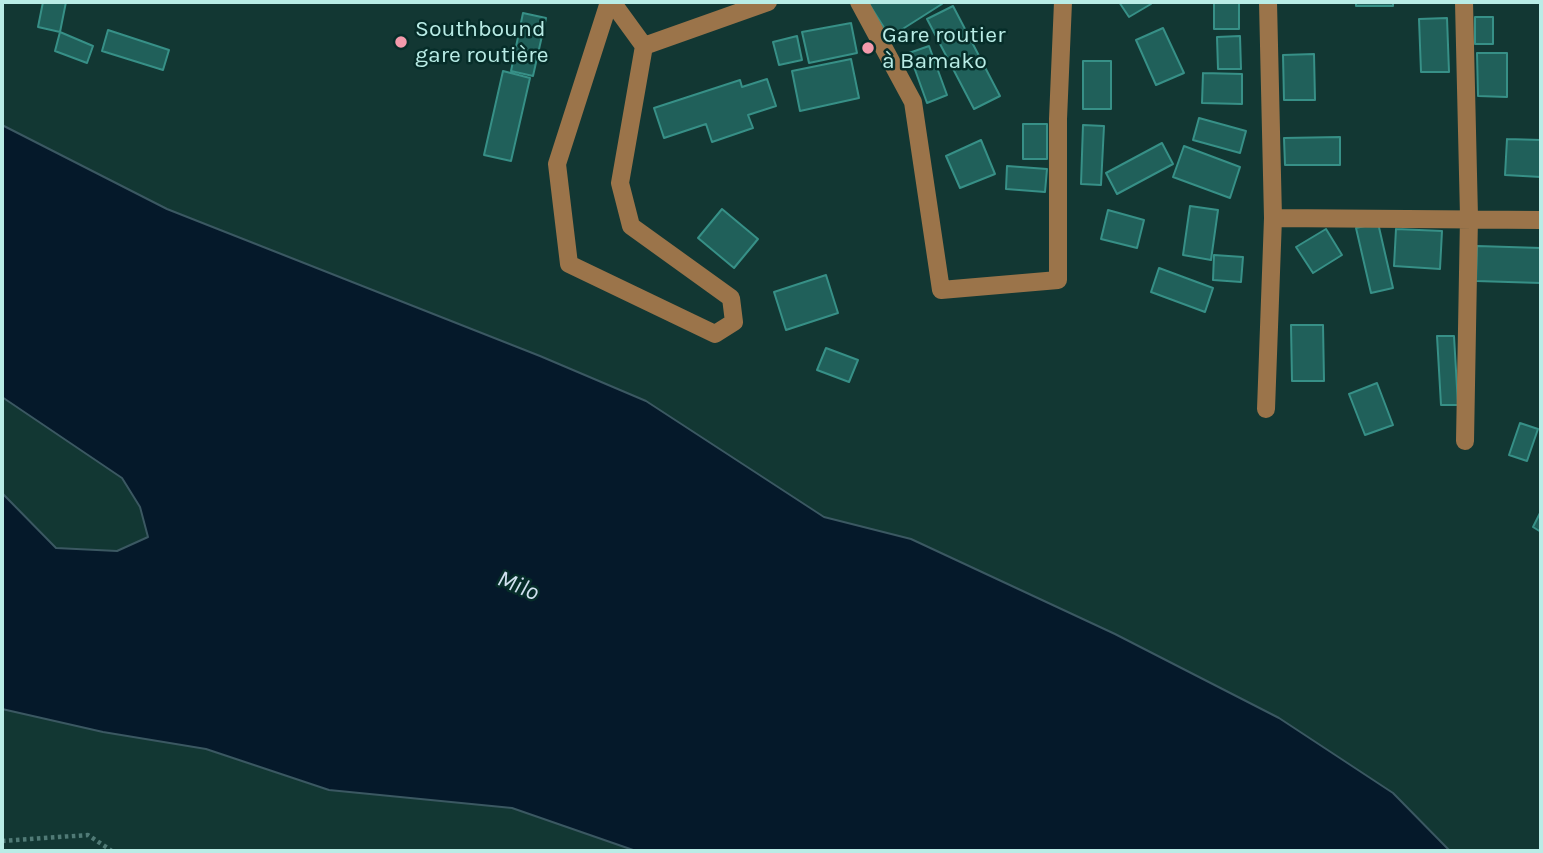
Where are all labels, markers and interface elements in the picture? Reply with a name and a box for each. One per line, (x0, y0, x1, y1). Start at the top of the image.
place label: Southbound gare routière (415, 15, 548, 69)
place label: Gare routier à Bamako (882, 21, 1005, 75)
marker: Southbound gare routière (393, 34, 409, 50)
marker: Gare routier à Bamako (860, 40, 876, 56)
water label: Milo (493, 564, 543, 608)

